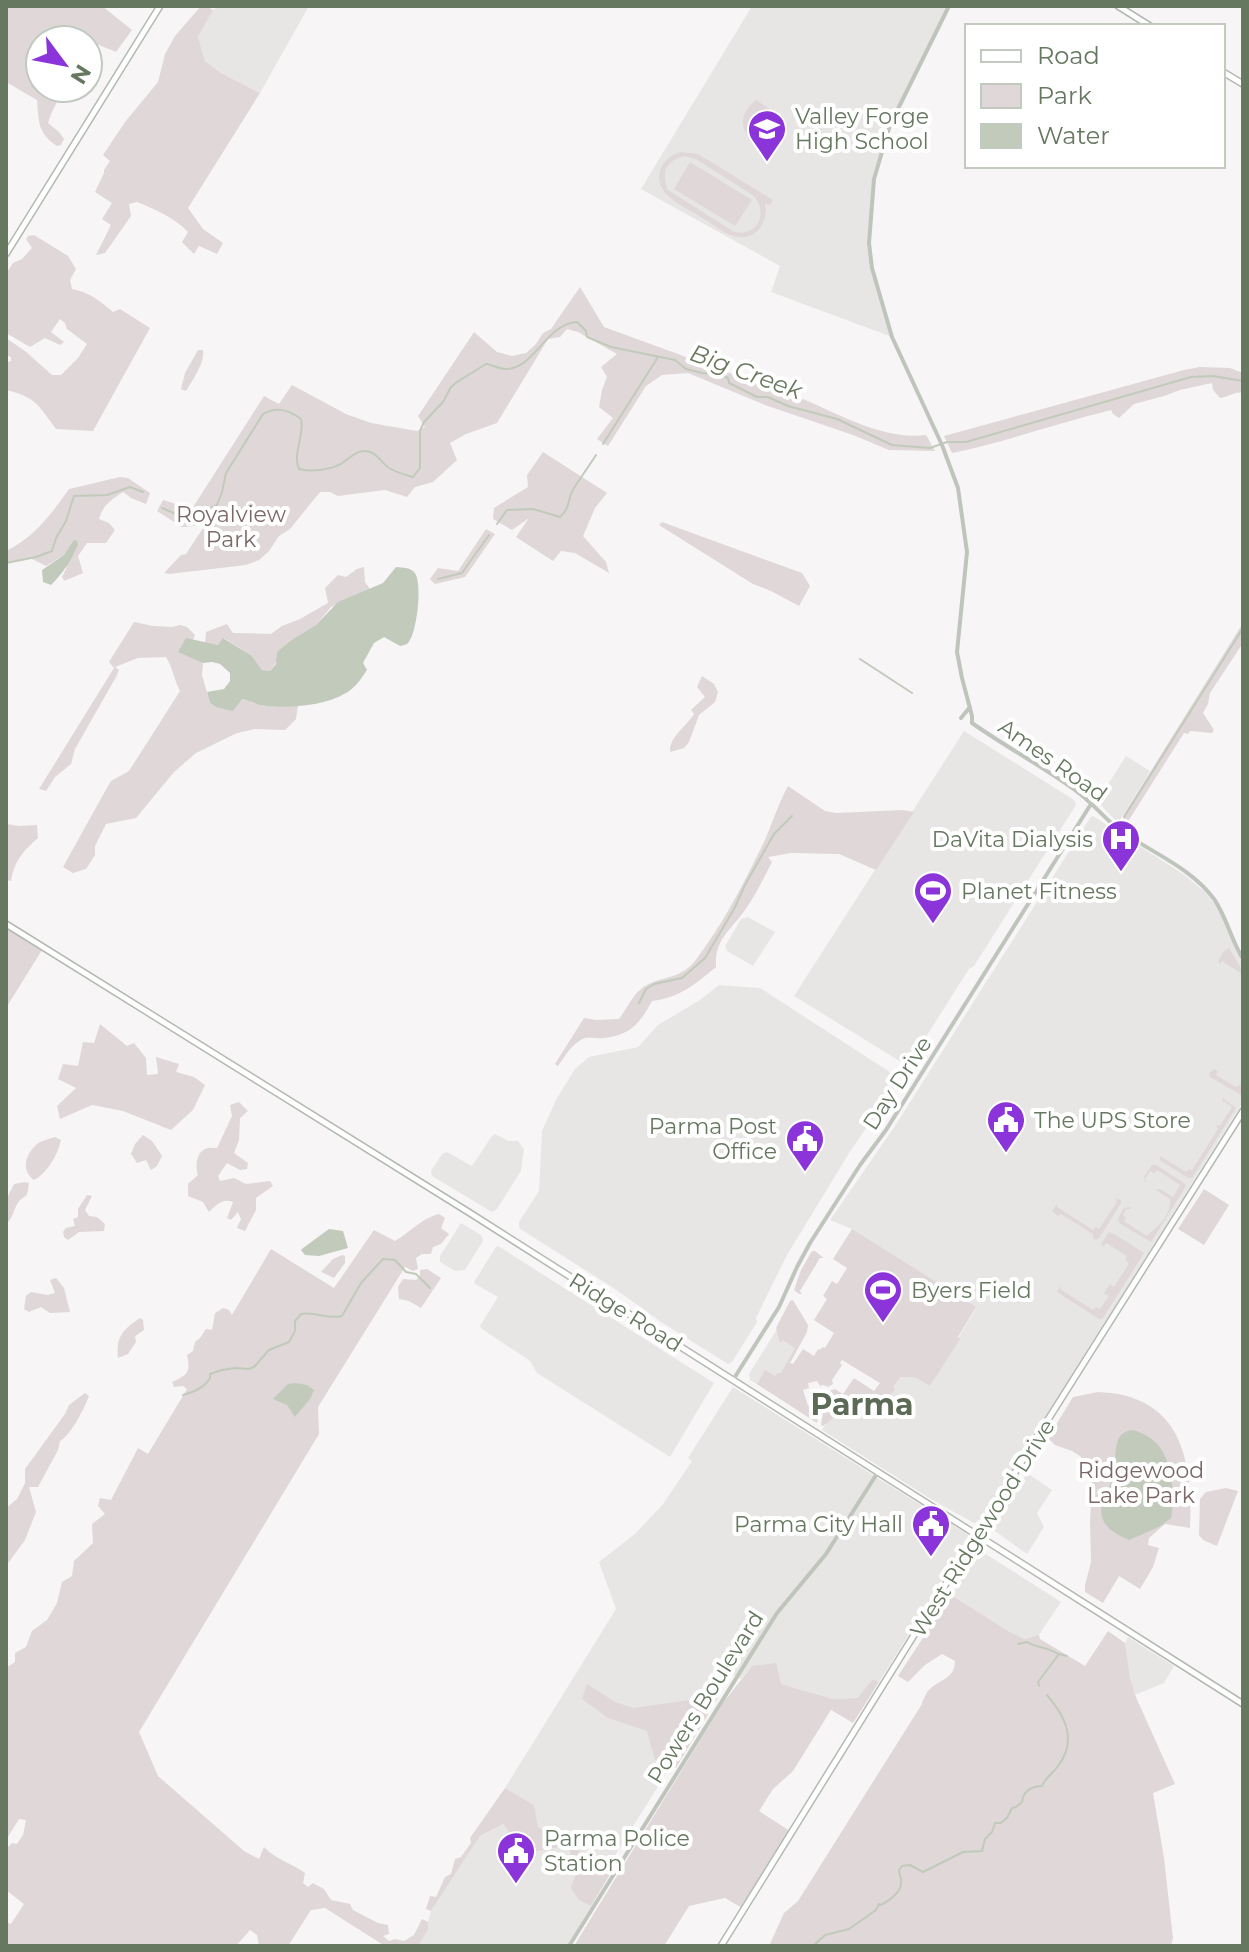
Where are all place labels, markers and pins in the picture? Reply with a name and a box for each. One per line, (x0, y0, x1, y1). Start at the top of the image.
place label: Valley Forge High School (795, 103, 929, 155)
school or university icon: Valley Forge High School (746, 108, 788, 163)
hospital icon: DaVita Dialysis (1100, 818, 1142, 873)
place label: DaVita Dialysis (932, 826, 1093, 853)
sports icon: Planet Fitness (912, 870, 954, 925)
place label: Planet Fitness (961, 878, 1117, 905)
public building icon: The UPS Store (985, 1099, 1027, 1154)
place label: The UPS Store (1034, 1107, 1191, 1134)
place label: Parma Post Office (649, 1113, 777, 1165)
public building icon: Parma Post Office (784, 1118, 826, 1173)
sports icon: Byers Field (862, 1269, 904, 1324)
place label: Byers Field (911, 1277, 1032, 1304)
public building icon: Parma City Hall (910, 1503, 952, 1558)
place label: Parma City Hall (734, 1511, 903, 1538)
place label: Parma Police Station (544, 1825, 690, 1877)
public building icon: Parma Police Station (495, 1830, 537, 1885)

